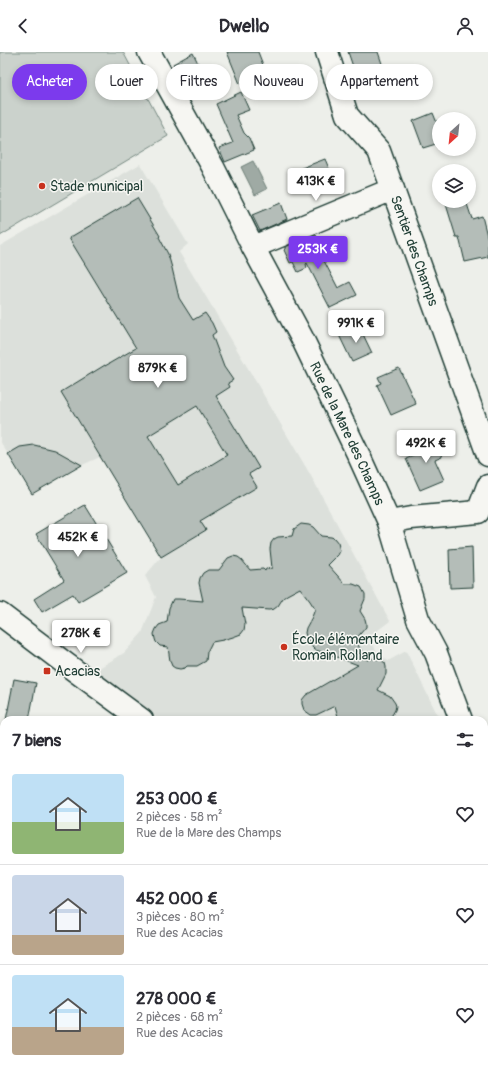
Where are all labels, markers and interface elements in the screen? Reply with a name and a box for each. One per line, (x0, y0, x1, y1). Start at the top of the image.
icon: back (12, 15, 34, 37)
text: Dwello (219, 15, 269, 38)
icon: person (454, 15, 476, 37)
chip: Acheter (12, 64, 87, 100)
chip: Louer (95, 64, 158, 100)
chip: Filtres (166, 64, 231, 100)
chip: Nouveau (239, 64, 318, 100)
chip: Appartement (326, 64, 433, 100)
north arrow (432, 112, 476, 156)
map controls (432, 112, 476, 208)
button: layers (432, 164, 476, 208)
pin: 413K € (283, 168, 349, 202)
text: 413K € (296, 173, 336, 189)
place label: Stade municipal (50, 178, 143, 195)
marker: Stade municipal (37, 181, 47, 191)
street label: Sentier des Champs (387, 193, 443, 309)
pin: 253K € (285, 236, 351, 270)
text: 253K € (298, 241, 338, 257)
pin: 991K € (323, 310, 389, 344)
text: 991K € (337, 315, 375, 331)
pin: 879K € (125, 355, 191, 389)
street label: Rue de la Mare des Champs (306, 359, 389, 508)
text: 879K € (138, 360, 178, 376)
pin: 492K € (393, 430, 459, 464)
text: 492K € (406, 435, 446, 451)
pin: 452K € (45, 524, 111, 558)
text: 452K € (57, 529, 99, 545)
pin: 278K € (48, 620, 114, 654)
text: 278K € (61, 625, 101, 641)
place label: École élémentaire Romain Rolland (292, 630, 399, 664)
marker: École élémentaire Romain Rolland (279, 642, 289, 652)
place label: Acacias (55, 663, 101, 680)
marker: Acacias (42, 666, 52, 676)
icon: filters (454, 729, 476, 751)
text: 7 biens (12, 730, 61, 751)
text: 253 000 € (136, 788, 218, 809)
icon: home (44, 790, 92, 838)
icon: heart (454, 803, 476, 825)
text: 2 pièces · 58 m² (136, 809, 223, 825)
text: Rue de la Mare des Champs (136, 825, 281, 841)
text: 452 000 € (136, 888, 218, 909)
icon: home (44, 891, 92, 939)
icon: heart (454, 904, 476, 926)
text: 3 pièces · 80 m² (136, 909, 224, 925)
text: Rue des Acacias (136, 925, 223, 941)
text: 278 000 € (136, 988, 217, 1009)
icon: home (44, 991, 92, 1039)
icon: heart (454, 1004, 476, 1026)
text: 2 pièces · 68 m² (136, 1009, 223, 1025)
text: Rue des Acacias (136, 1025, 223, 1041)

